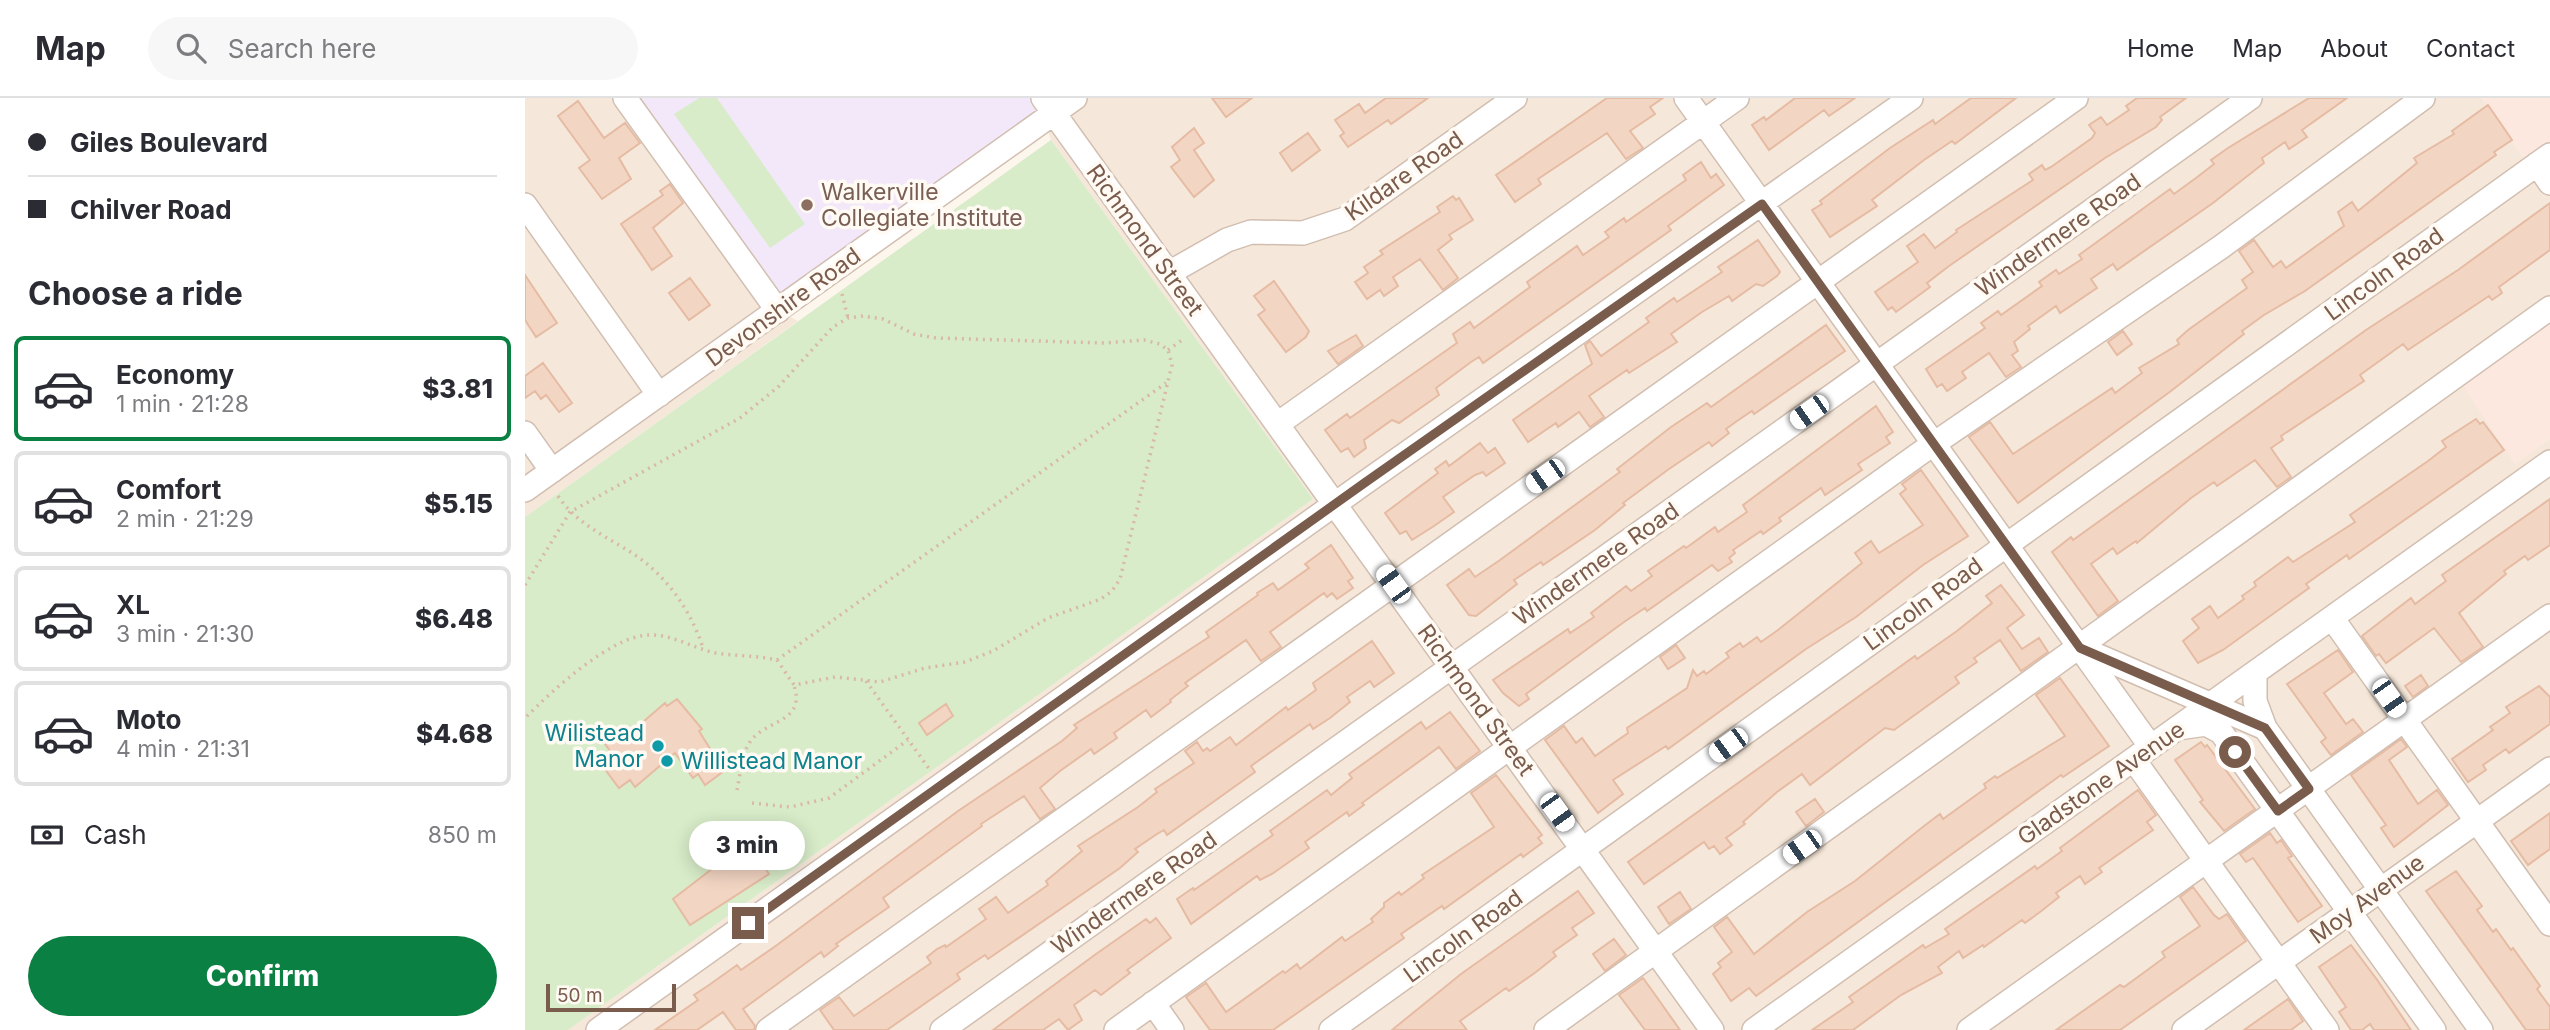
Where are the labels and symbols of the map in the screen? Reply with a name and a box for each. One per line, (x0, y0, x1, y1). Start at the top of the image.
street label: Kildare Road (1340, 125, 1468, 227)
street label: Richmond Street (1081, 159, 1210, 321)
street label: Windermere Road (1970, 167, 2146, 303)
place label: Walkerville Collegiate Institute (821, 178, 1023, 232)
marker: Walkerville Collegiate Institute (799, 197, 815, 213)
street label: Lincoln Road (2319, 221, 2449, 327)
street label: Devonshire Road (700, 241, 866, 373)
car (1786, 391, 1833, 433)
car (1522, 455, 1569, 497)
street label: Windermere Road (1508, 496, 1684, 632)
street label: Lincoln Road (1858, 551, 1988, 657)
car (1373, 561, 1414, 607)
street label: Richmond Street (1412, 619, 1541, 781)
car (2369, 675, 2410, 721)
street label: Gladstone Avenue (2012, 715, 2190, 851)
place label: Wilistead Manor (545, 719, 644, 773)
car (1705, 724, 1752, 766)
route start (2219, 736, 2251, 768)
marker: Wilistead Manor (650, 738, 666, 754)
place label: Willistead Manor (681, 747, 863, 775)
marker: Willistead Manor (659, 753, 675, 769)
car (1537, 789, 1578, 835)
callout: 3 min (690, 822, 806, 870)
street label: Windermere Road (1046, 825, 1222, 961)
car (1779, 826, 1826, 868)
street label: Moy Avenue (2304, 848, 2430, 950)
street label: Lincoln Road (1398, 883, 1528, 989)
route end (732, 907, 764, 939)
scale bar (546, 981, 675, 1013)

